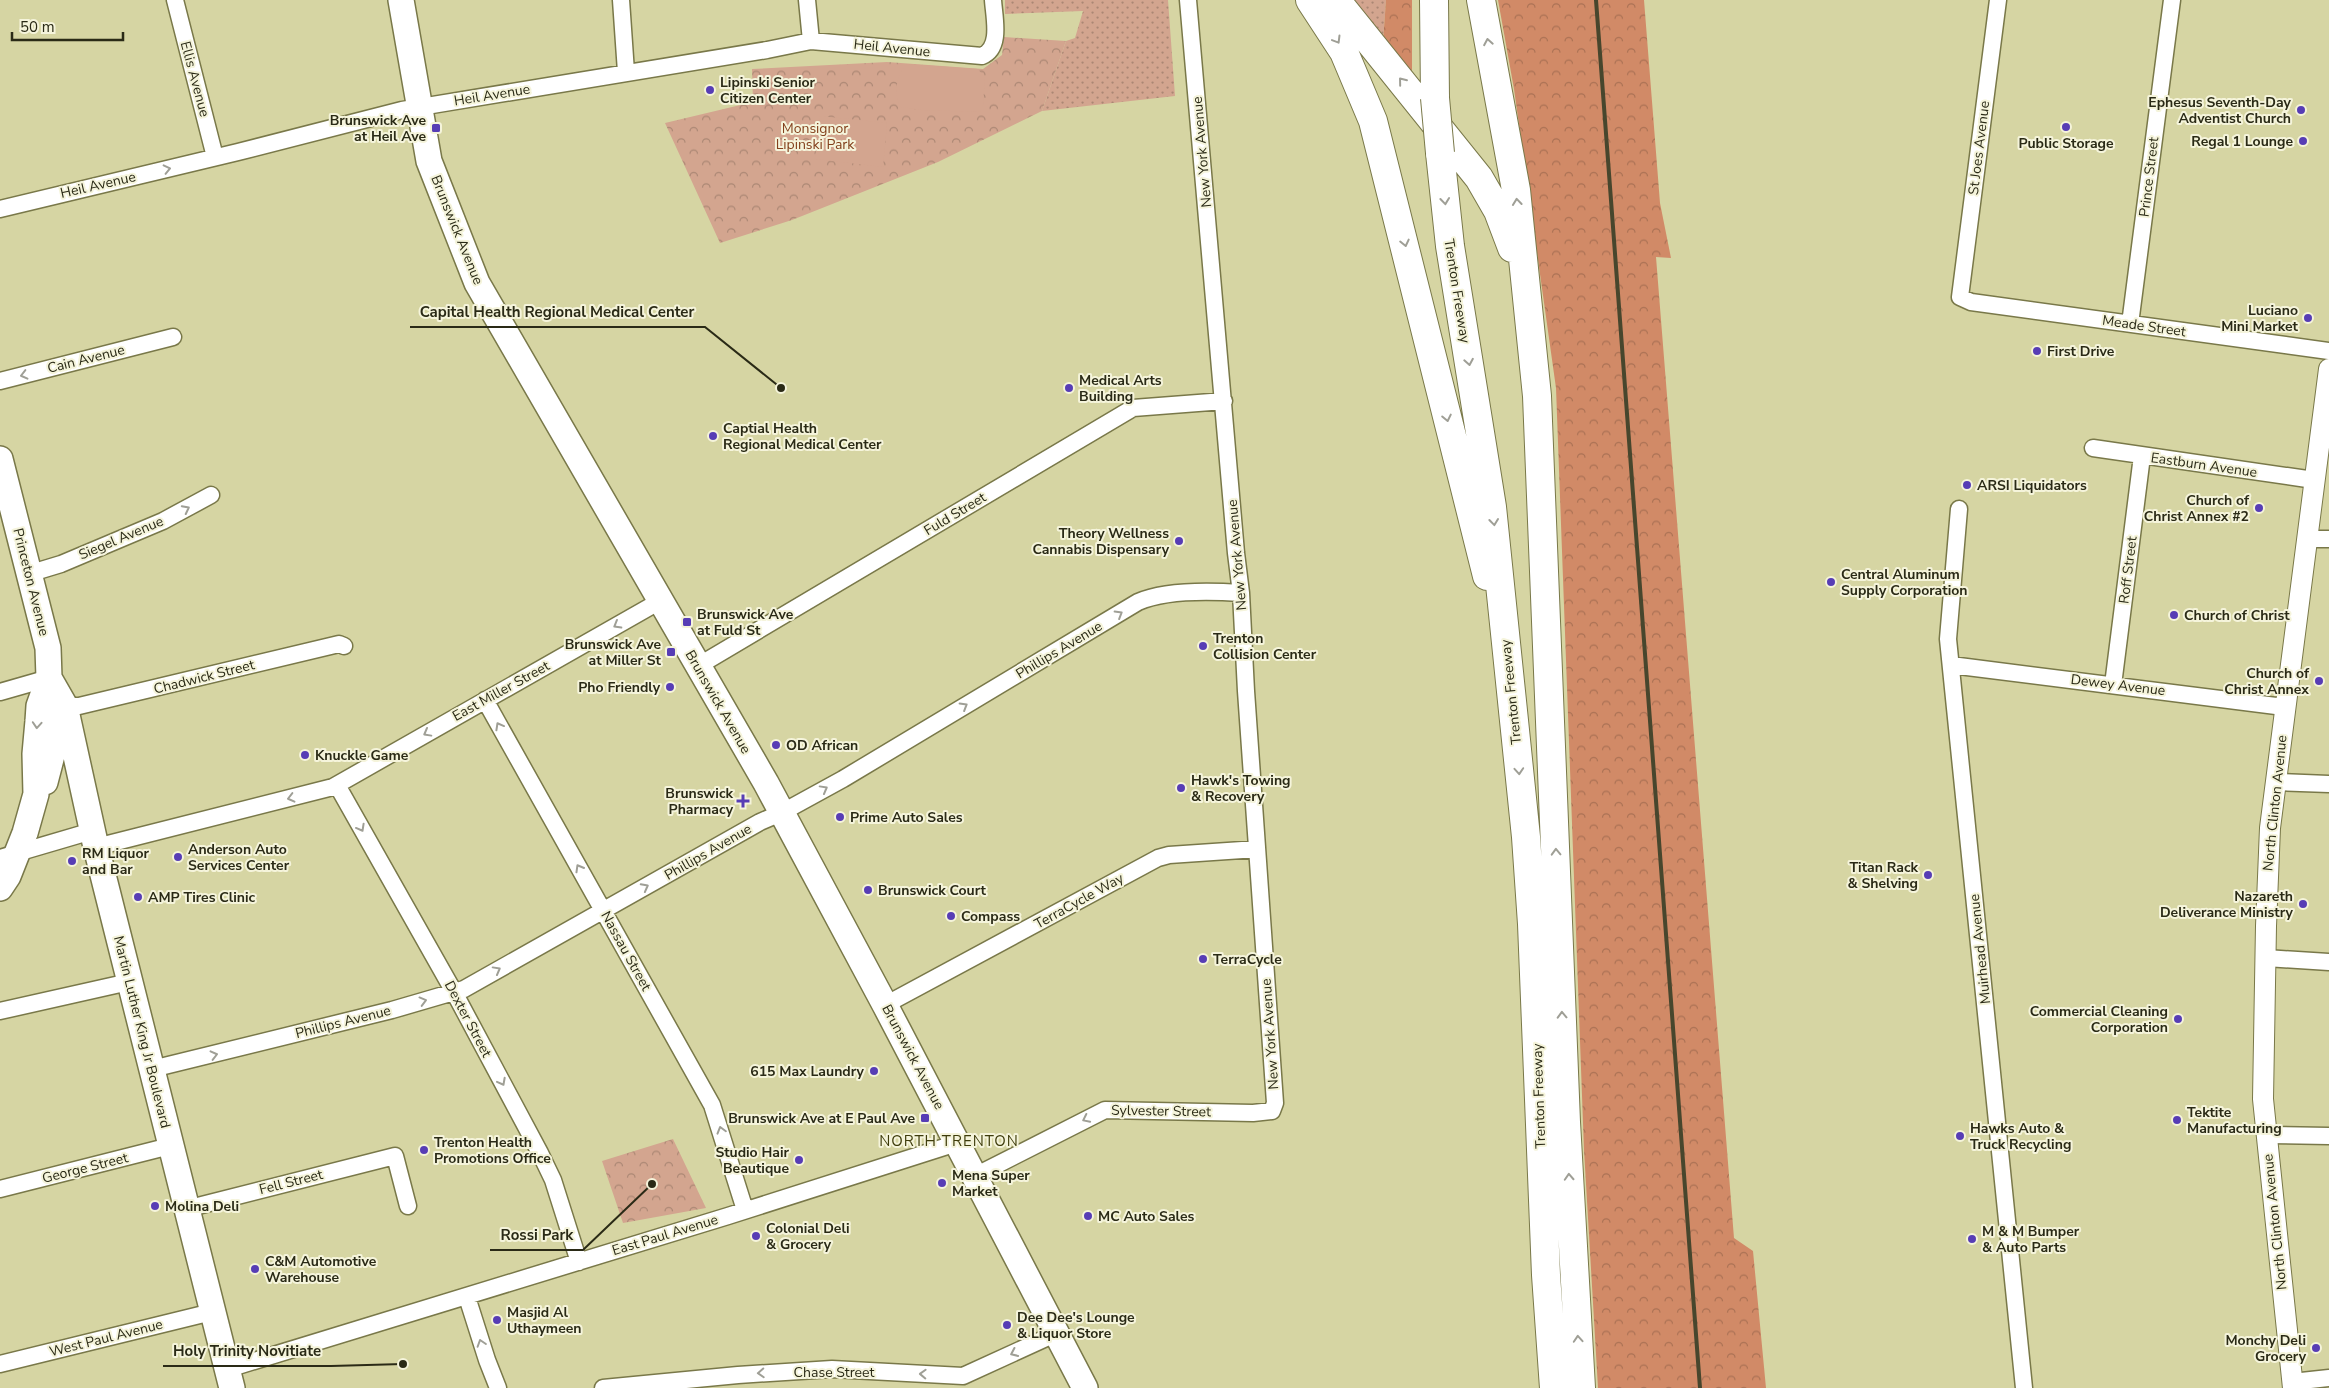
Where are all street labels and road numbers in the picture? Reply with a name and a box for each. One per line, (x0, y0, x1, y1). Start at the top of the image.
street label: Heil Avenue (853, 35, 931, 61)
street label: Ellis Avenue (176, 39, 214, 119)
street label: Heil Avenue (453, 80, 531, 110)
street label: New York Avenue (1188, 96, 1216, 208)
street label: St Joes Avenue (1964, 100, 1994, 196)
street label: Prince Street (2135, 136, 2163, 218)
street label: Heil Avenue (58, 167, 138, 203)
street label: Brunswick Avenue (426, 172, 488, 288)
street label: Trenton Freeway (1439, 238, 1475, 345)
street label: Meade Street (2101, 311, 2187, 341)
street label: Cain Avenue (45, 340, 127, 378)
street label: Eastburn Avenue (2150, 448, 2258, 482)
street label: Fuld Street (920, 488, 990, 540)
street label: New York Avenue (1223, 499, 1251, 611)
street label: Siegel Avenue (76, 512, 166, 564)
street label: Princeton Avenue (8, 526, 54, 638)
street label: Roff Street (2114, 535, 2142, 605)
street label: Phillips Avenue (1012, 617, 1106, 683)
street label: Trenton Freeway (1496, 638, 1526, 745)
street label: Brunswick Avenue (681, 647, 755, 757)
street label: Chadwick Street (152, 655, 256, 699)
street label: East Miller Street (449, 656, 553, 726)
street label: Dewey Avenue (2070, 670, 2166, 700)
street label: North Clinton Avenue (2258, 734, 2292, 872)
street label: Phillips Avenue (661, 819, 755, 885)
street label: TerraCycle Way (1031, 868, 1128, 933)
street label: Muirhead Avenue (1965, 893, 1995, 1005)
street label: Nassau Street (596, 908, 656, 994)
street label: Martin Luther King Jr Boulevard (109, 934, 175, 1130)
street label: Dexter Street (440, 977, 496, 1061)
street label: New York Avenue (1257, 978, 1283, 1090)
street label: Phillips Avenue (293, 1001, 393, 1043)
street label: Brunswick Avenue (877, 1001, 949, 1113)
street label: Trenton Freeway (1528, 1042, 1550, 1149)
street label: Sylvester Street (1111, 1101, 1211, 1121)
street label: George Street (40, 1148, 130, 1188)
street label: North Clinton Avenue (2258, 1153, 2292, 1291)
street label: Fell Street (257, 1165, 325, 1199)
street label: East Paul Avenue (610, 1210, 720, 1260)
street label: West Paul Avenue (47, 1315, 165, 1361)
street label: Chase Street (794, 1363, 874, 1382)

